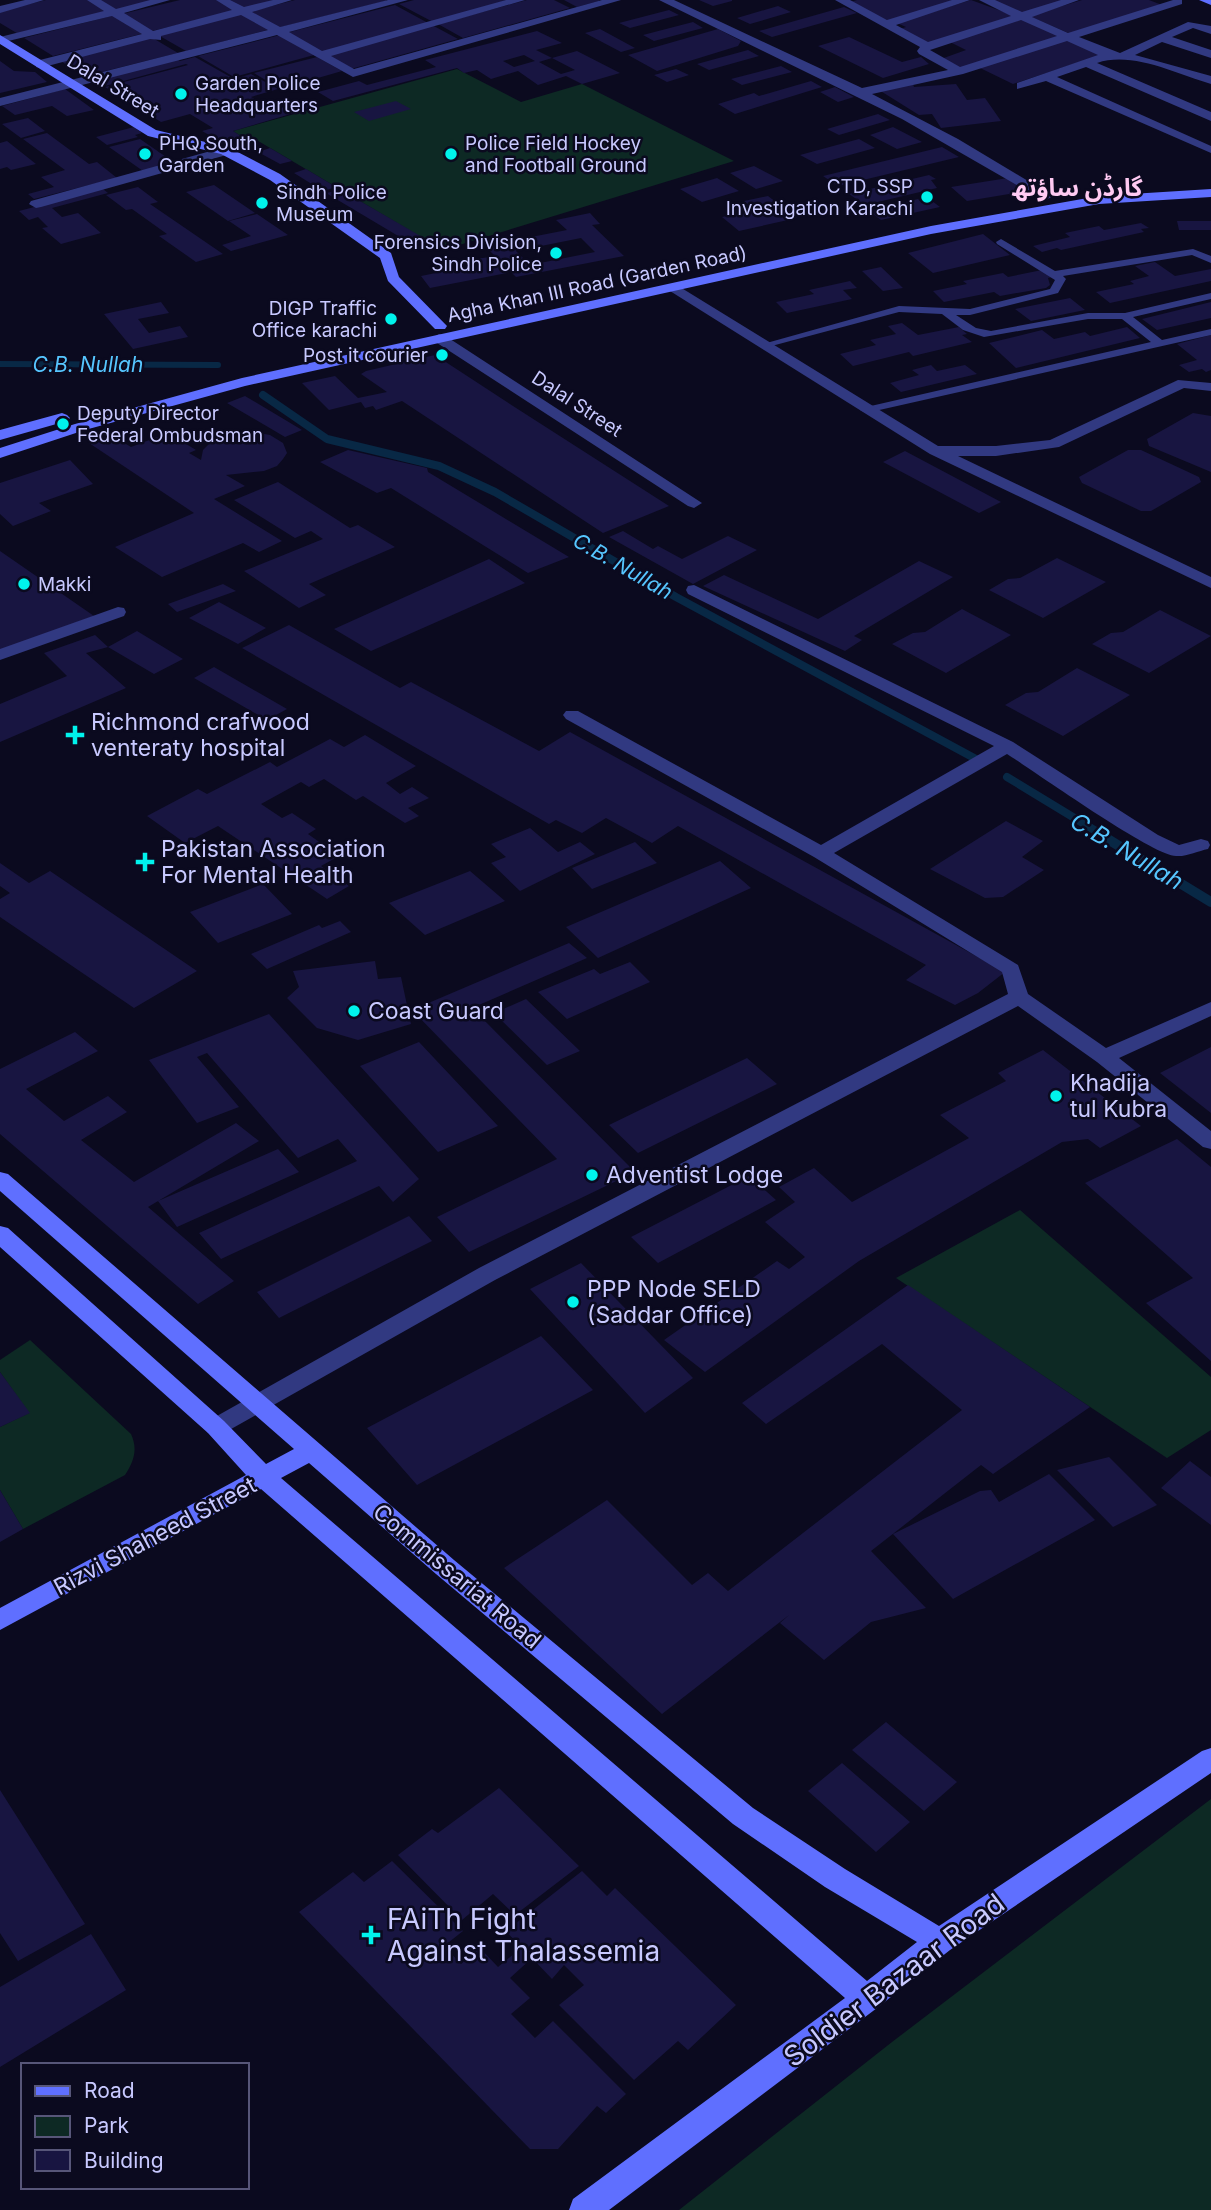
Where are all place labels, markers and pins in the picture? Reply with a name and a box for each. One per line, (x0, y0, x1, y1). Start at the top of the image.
place label: Garden Police Headquarters (195, 72, 321, 117)
marker: Garden Police Headquarters (173, 86, 189, 102)
place label: PHQ South, Garden (159, 132, 263, 177)
place label: Police Field Hockey and Football Ground (465, 132, 647, 177)
marker: PHQ South, Garden (137, 146, 153, 162)
marker: Police Field Hockey and Football Ground (443, 146, 459, 162)
place label: CTD, SSP Investigation Karachi (726, 175, 913, 220)
place label: Sindh Police Museum (276, 181, 387, 226)
marker: CTD, SSP Investigation Karachi (919, 189, 935, 205)
marker: Sindh Police Museum (254, 195, 270, 211)
place label: Forensics Division, Sindh Police (374, 231, 542, 276)
marker: Forensics Division, Sindh Police (548, 245, 564, 261)
place label: DIGP Traffic Office karachi (252, 297, 377, 342)
marker: DIGP Traffic Office karachi (383, 311, 399, 327)
place label: Post it courier (303, 344, 428, 367)
marker: Post it courier (434, 347, 450, 363)
place label: Deputy Director Federal Ombudsman (77, 402, 263, 447)
marker: Deputy Director Federal Ombudsman (55, 416, 71, 432)
place label: Makki (38, 573, 91, 596)
marker: Makki (16, 576, 32, 592)
place label: Richmond crafwood venteraty hospital (91, 708, 310, 762)
marker: Richmond crafwood venteraty hospital (65, 725, 85, 745)
place label: Pakistan Association For Mental Health (161, 835, 386, 889)
marker: Pakistan Association For Mental Health (135, 852, 155, 872)
place label: Coast Guard (368, 997, 504, 1025)
marker: Coast Guard (346, 1003, 362, 1019)
place label: Khadija tul Kubra (1070, 1069, 1167, 1123)
marker: Khadija tul Kubra (1048, 1088, 1064, 1104)
place label: Adventist Lodge (606, 1161, 783, 1189)
marker: Adventist Lodge (584, 1167, 600, 1183)
place label: PPP Node SELD (Saddar Office) (587, 1275, 761, 1329)
marker: PPP Node SELD (Saddar Office) (565, 1294, 581, 1310)
place label: FAiTh Fight Against Thalassemia (387, 1902, 660, 1968)
marker: FAiTh Fight Against Thalassemia (361, 1925, 381, 1945)

